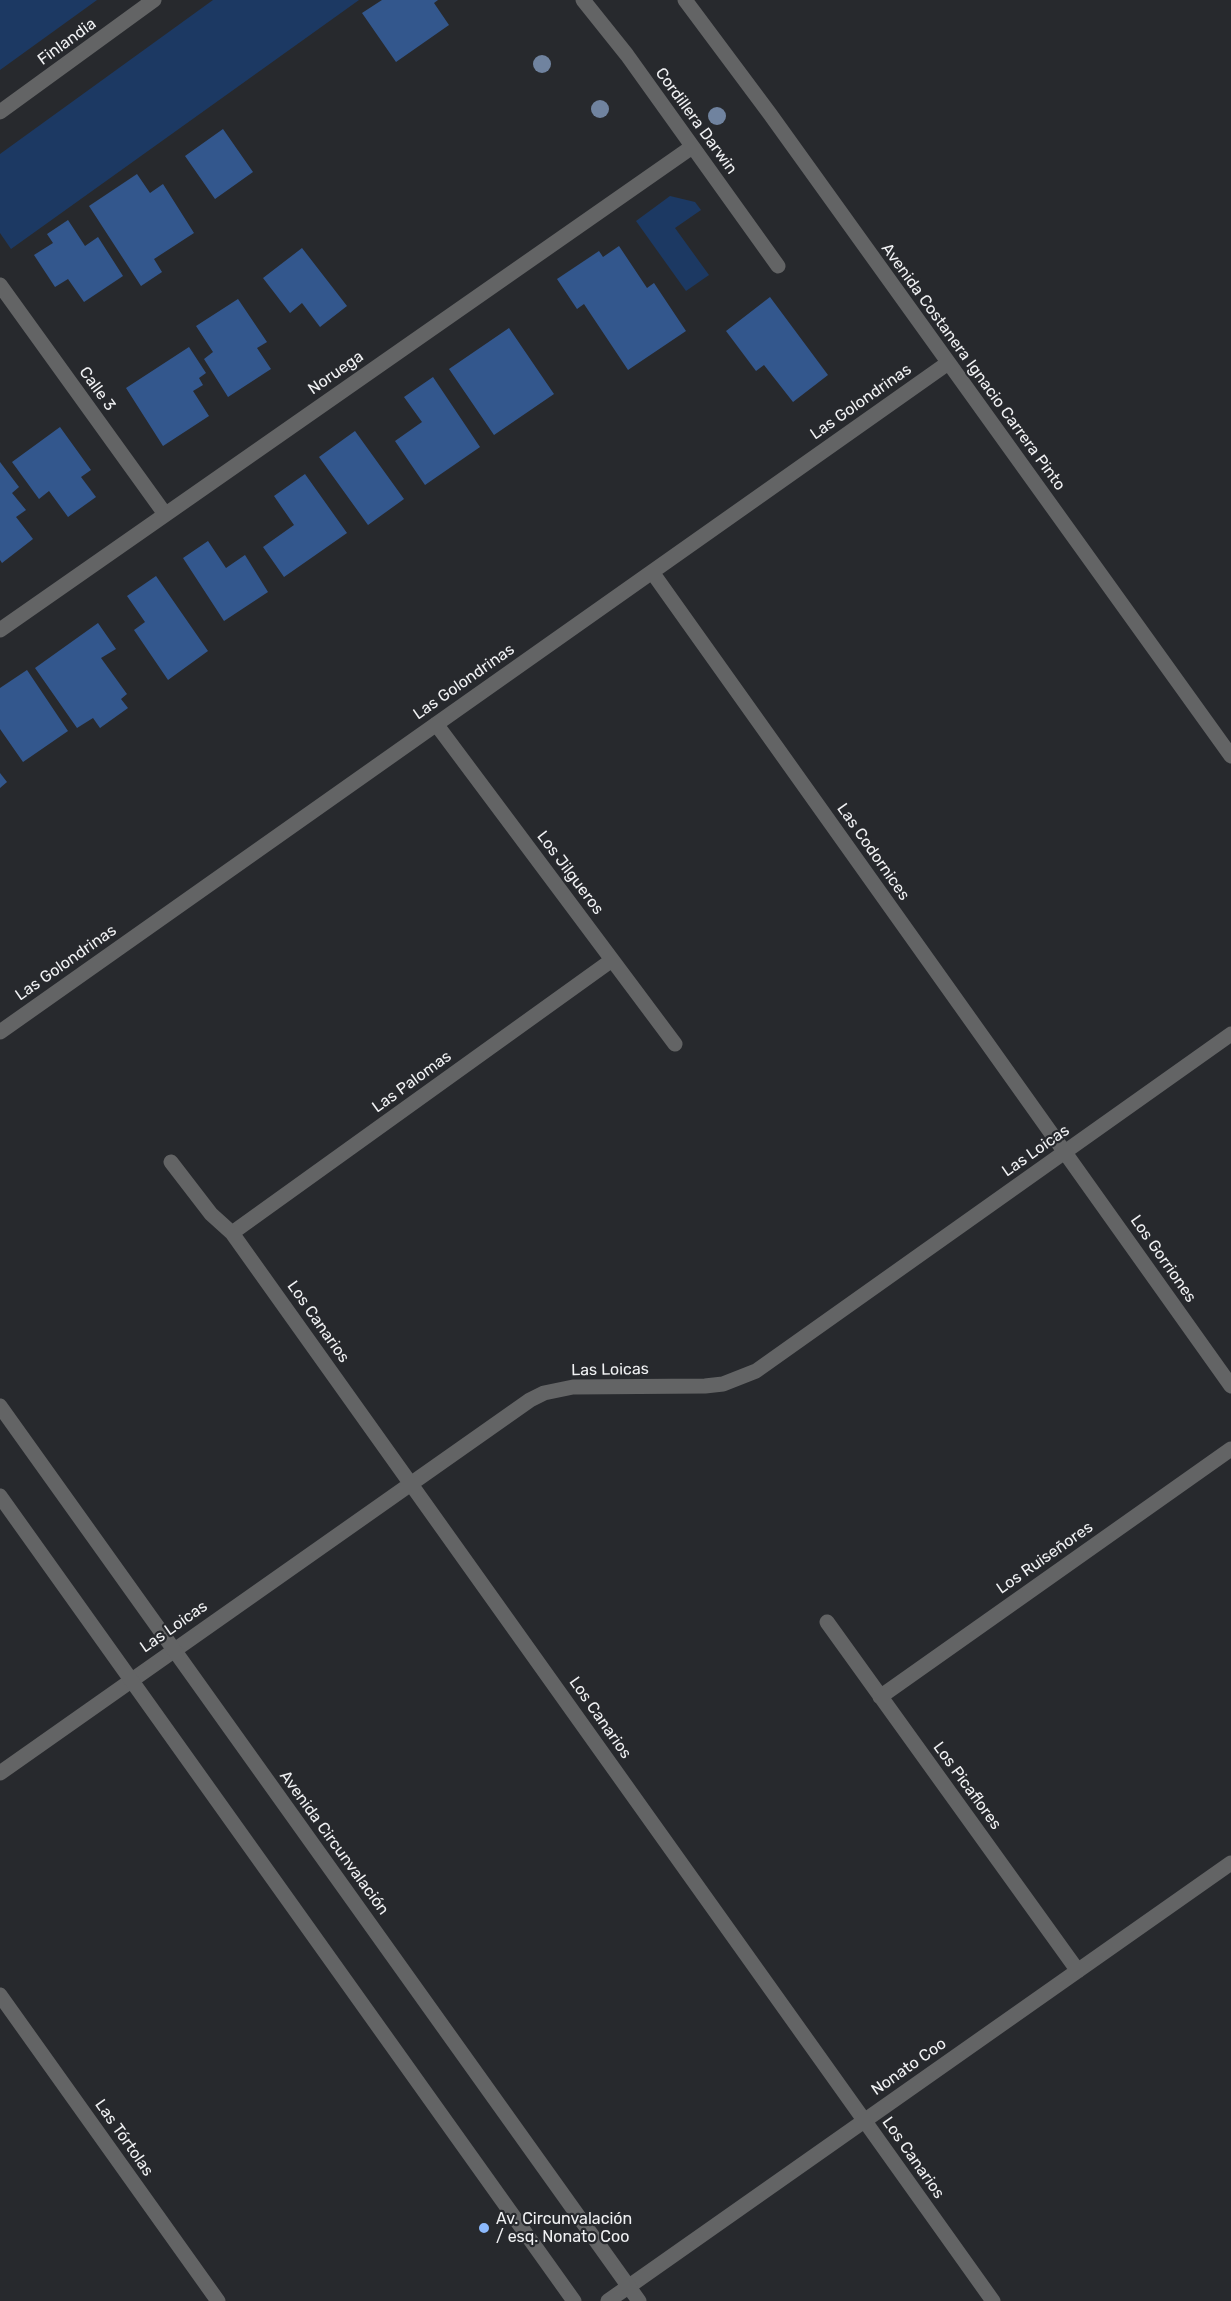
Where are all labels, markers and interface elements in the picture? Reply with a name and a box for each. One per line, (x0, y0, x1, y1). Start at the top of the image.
street label: Finlandia (34, 14, 100, 70)
street label: Cordillera Darwin (651, 64, 741, 178)
street label: Avenida Costanera Ignacio Carrera Pinto (877, 240, 1069, 494)
street label: Noruega (305, 347, 367, 399)
street label: Las Golondrinas (807, 360, 915, 444)
street label: Calle 3 (75, 363, 119, 415)
street label: Las Golondrinas (410, 640, 518, 724)
street label: Las Codornices (832, 800, 914, 904)
street label: Los Jilgueros (532, 828, 608, 918)
street label: Las Golondrinas (12, 921, 120, 1005)
street label: Las Palomas (369, 1047, 455, 1117)
street label: Las Loicas (999, 1121, 1073, 1181)
street label: Los Gorriones (1126, 1212, 1200, 1306)
street label: Los Canarios (283, 1277, 353, 1367)
street label: Las Loicas (571, 1360, 649, 1380)
street label: Los Ruiseñores (993, 1518, 1097, 1598)
street label: Las Loicas (137, 1597, 211, 1657)
street label: Los Canarios (565, 1673, 635, 1763)
street label: Los Picaflores (929, 1738, 1005, 1834)
street label: Avenida Circunvalación (275, 1767, 393, 1919)
street label: Nonato Coo (868, 2034, 950, 2100)
street label: Las Tórtolas (91, 2096, 157, 2180)
street label: Los Canarios (878, 2113, 948, 2203)
place label: Av. Circunvalación / esq. Nonato Coo (496, 2209, 632, 2247)
marker: Av. Circunvalación / esq. Nonato Coo (477, 2221, 491, 2235)

